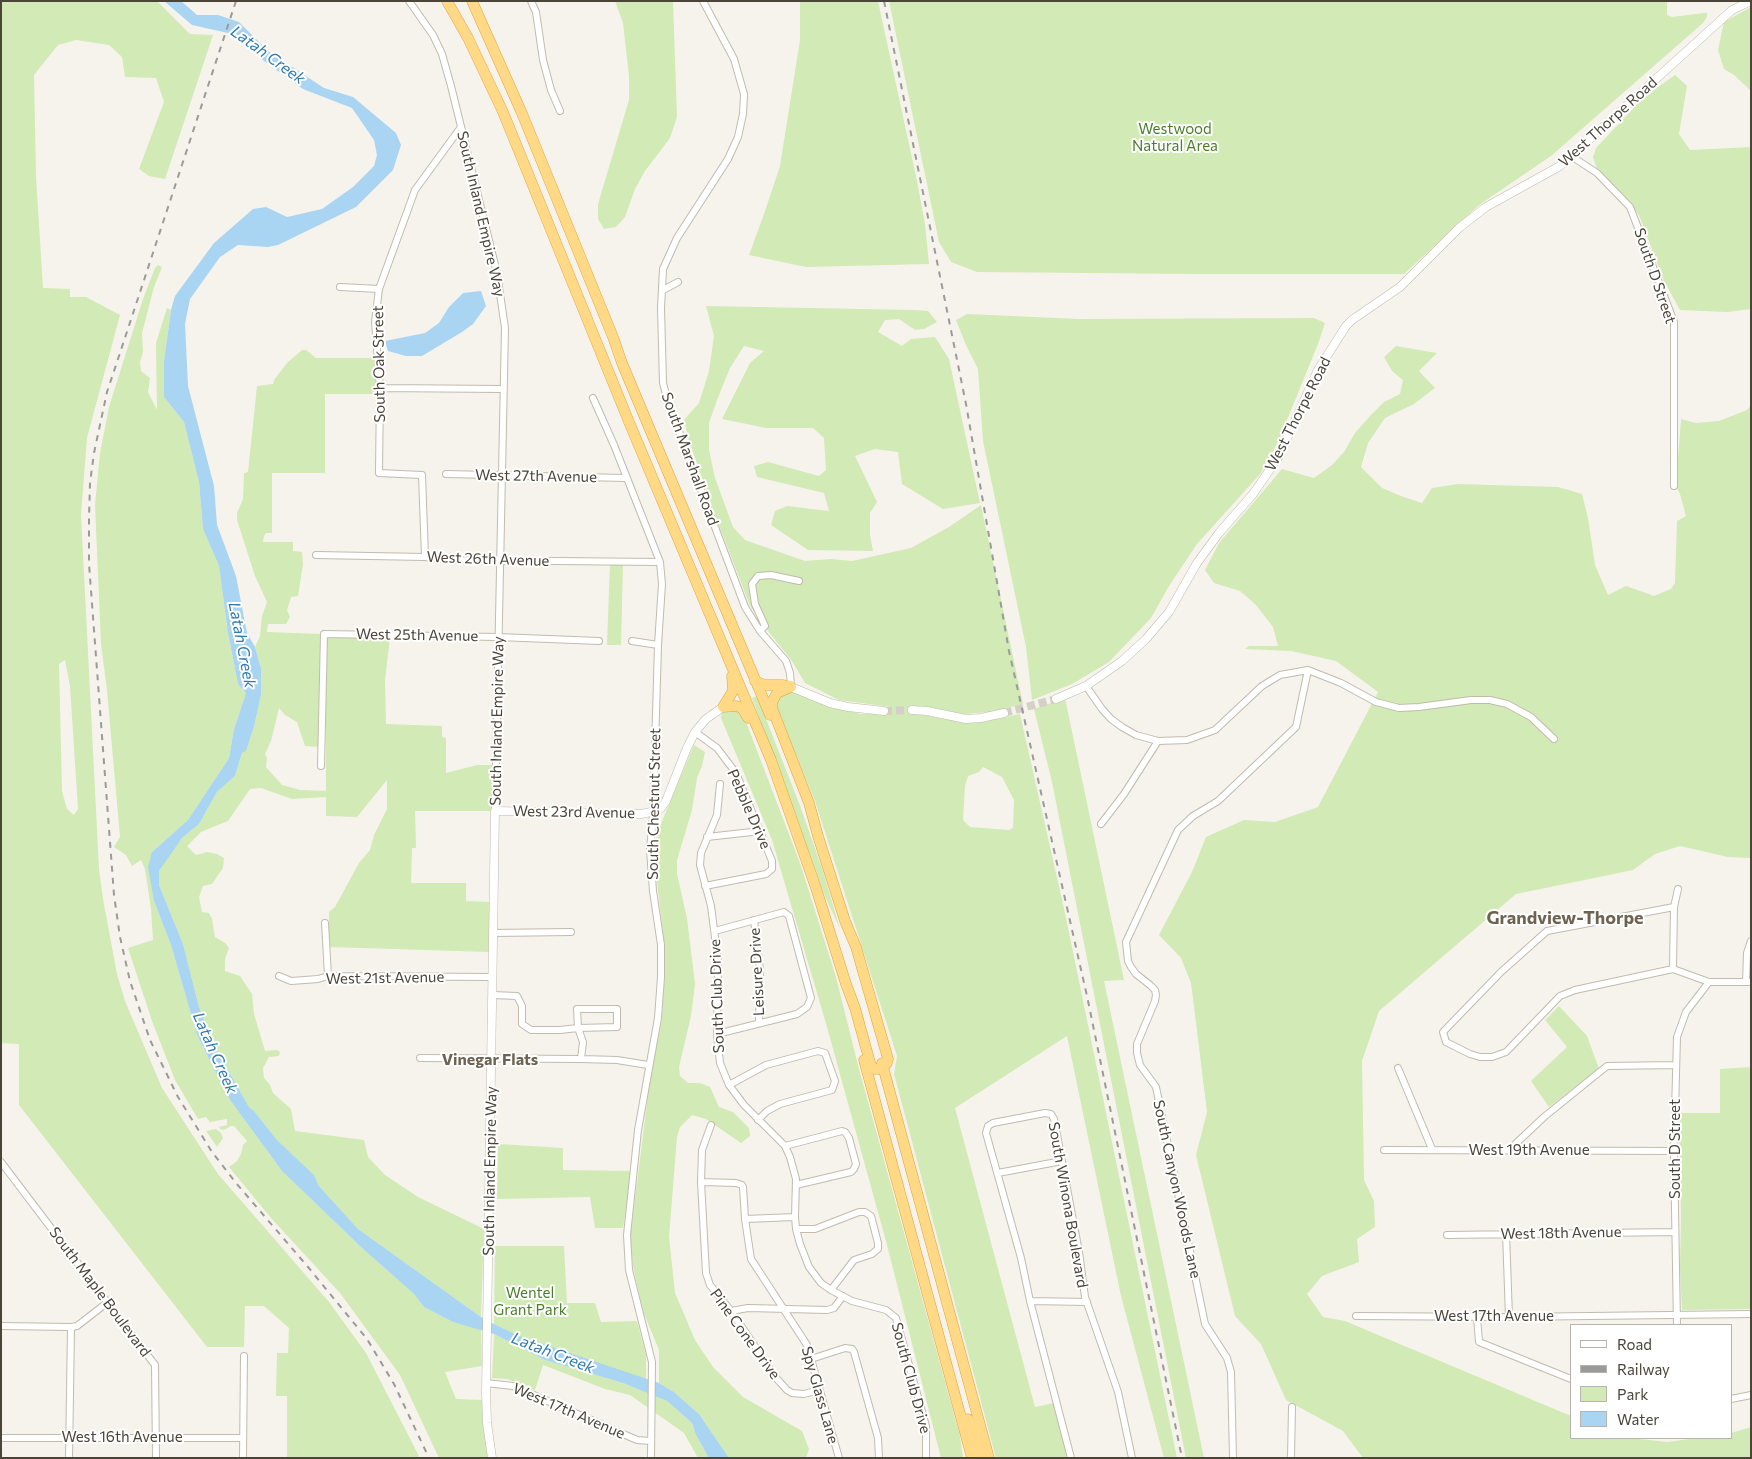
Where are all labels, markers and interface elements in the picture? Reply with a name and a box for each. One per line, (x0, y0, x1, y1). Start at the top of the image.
water label: Latah Creek (227, 22, 309, 88)
street label: West Thorpe Road (1555, 73, 1661, 171)
park label: Westwood Natural Area (1132, 120, 1218, 155)
street label: South Inland Empire Way (453, 129, 509, 299)
street label: South D Street (1630, 226, 1680, 326)
street label: South Oak Street (369, 305, 389, 423)
street label: West Thorpe Road (1261, 354, 1335, 474)
street label: South Marshall Road (658, 390, 722, 528)
street label: West 27th Avenue (475, 466, 597, 486)
street label: West 26th Avenue (426, 548, 550, 570)
water label: Latah Creek (224, 600, 260, 690)
street label: West 25th Avenue (356, 625, 478, 645)
street label: South Inland Empire Way (487, 636, 507, 806)
street label: South Chestnut Street (644, 728, 664, 880)
street label: Pebble Drive (723, 766, 775, 852)
street label: West 23rd Avenue (513, 802, 635, 822)
district label: Grandview-Thorpe (1486, 907, 1644, 929)
street label: Leisure Drive (746, 927, 768, 1017)
street label: South Club Drive (706, 939, 728, 1053)
street label: West 21st Avenue (326, 968, 444, 988)
water label: Latah Creek (188, 1009, 242, 1097)
district label: Vinegar Flats (442, 1050, 538, 1070)
street label: South Inland Empire Way (480, 1086, 500, 1256)
street label: South Canyon Woods Lane (1149, 1098, 1205, 1280)
street label: South D Street (1666, 1099, 1684, 1199)
street label: South Winona Boulevard (1045, 1121, 1091, 1289)
street label: West 19th Avenue (1468, 1141, 1590, 1159)
street label: West 18th Avenue (1500, 1223, 1622, 1243)
street label: South Maple Boulevard (45, 1224, 155, 1360)
park label: Wentel Grant Park (493, 1284, 567, 1319)
street label: Pine Cone Drive (706, 1285, 784, 1383)
street label: West 17th Avenue (1434, 1307, 1554, 1325)
street label: South Club Drive (888, 1321, 934, 1435)
legend (1570, 1324, 1732, 1439)
water label: Latah Creek (509, 1328, 597, 1378)
text: Road (1617, 1335, 1652, 1353)
street label: Spy Glass Lane (798, 1344, 842, 1446)
text: Railway (1617, 1360, 1670, 1378)
street label: West 17th Avenue (510, 1379, 628, 1443)
text: Park (1617, 1385, 1648, 1403)
text: Water (1617, 1410, 1659, 1428)
street label: West 16th Avenue (61, 1428, 183, 1446)

